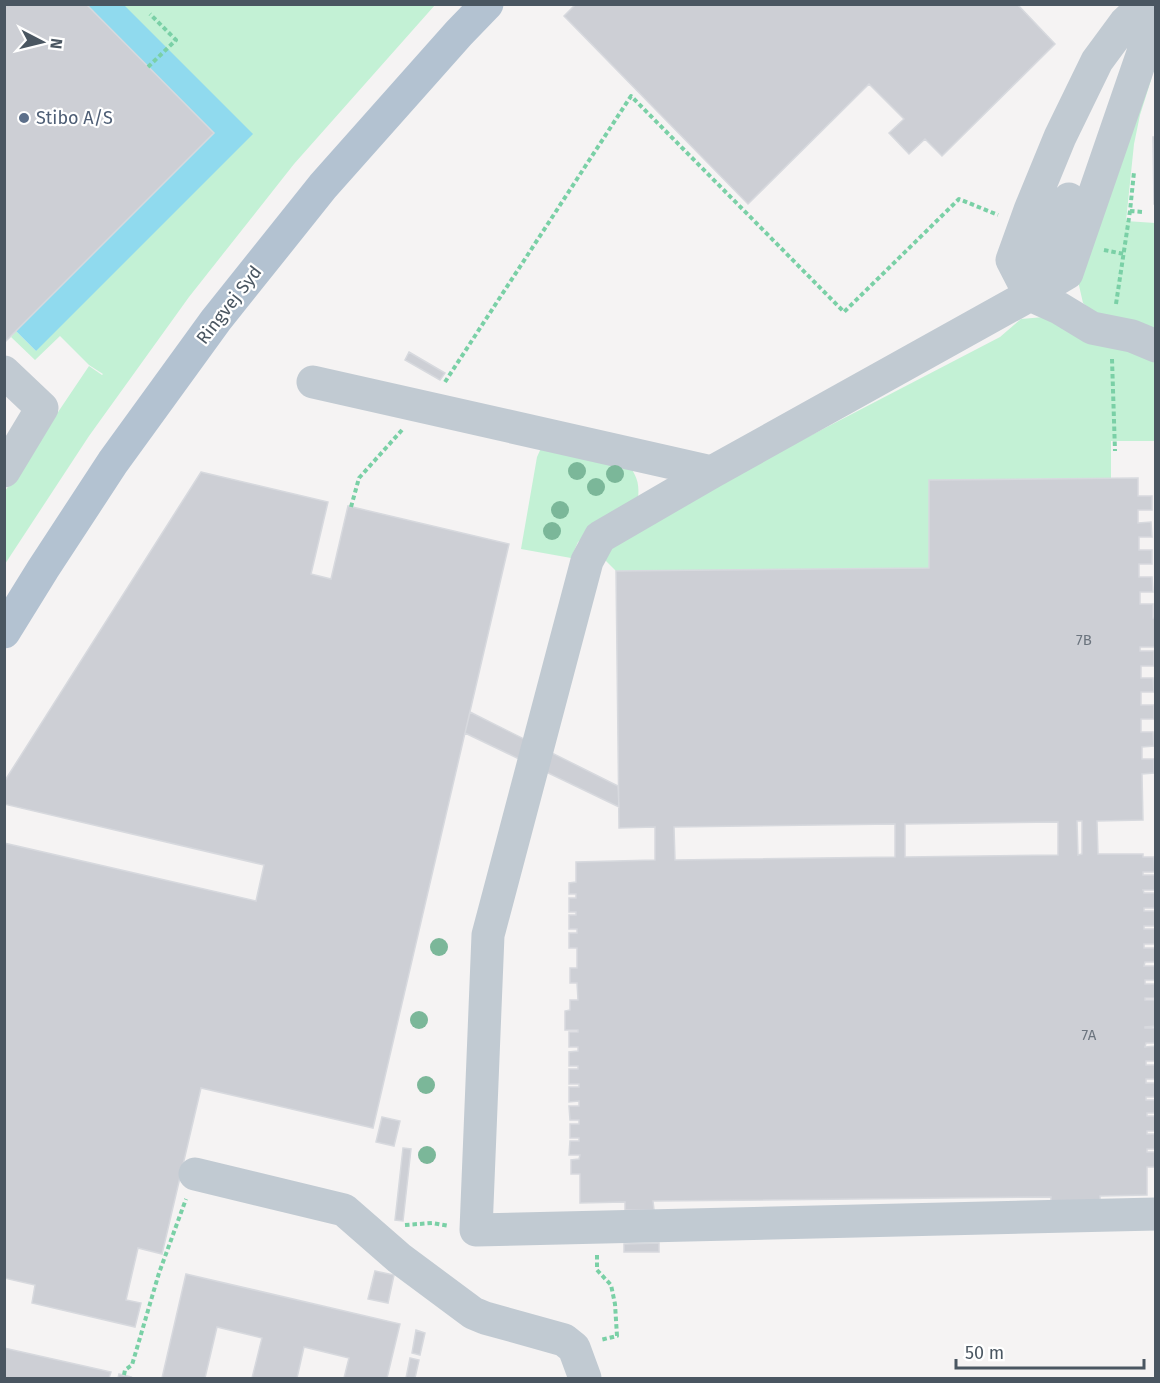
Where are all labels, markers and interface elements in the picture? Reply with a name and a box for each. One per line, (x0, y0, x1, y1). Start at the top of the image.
north arrow (12, 12, 72, 72)
text: N (46, 37, 66, 50)
place label: Stibo A/S (36, 107, 113, 129)
marker: Stibo A/S (17, 111, 31, 125)
street label: Ringvej Syd (192, 261, 266, 349)
house number: 7B (1076, 631, 1092, 649)
house number: 7A (1082, 1026, 1097, 1044)
scale bar (956, 1332, 1144, 1370)
text: 50 m (965, 1342, 1004, 1364)

